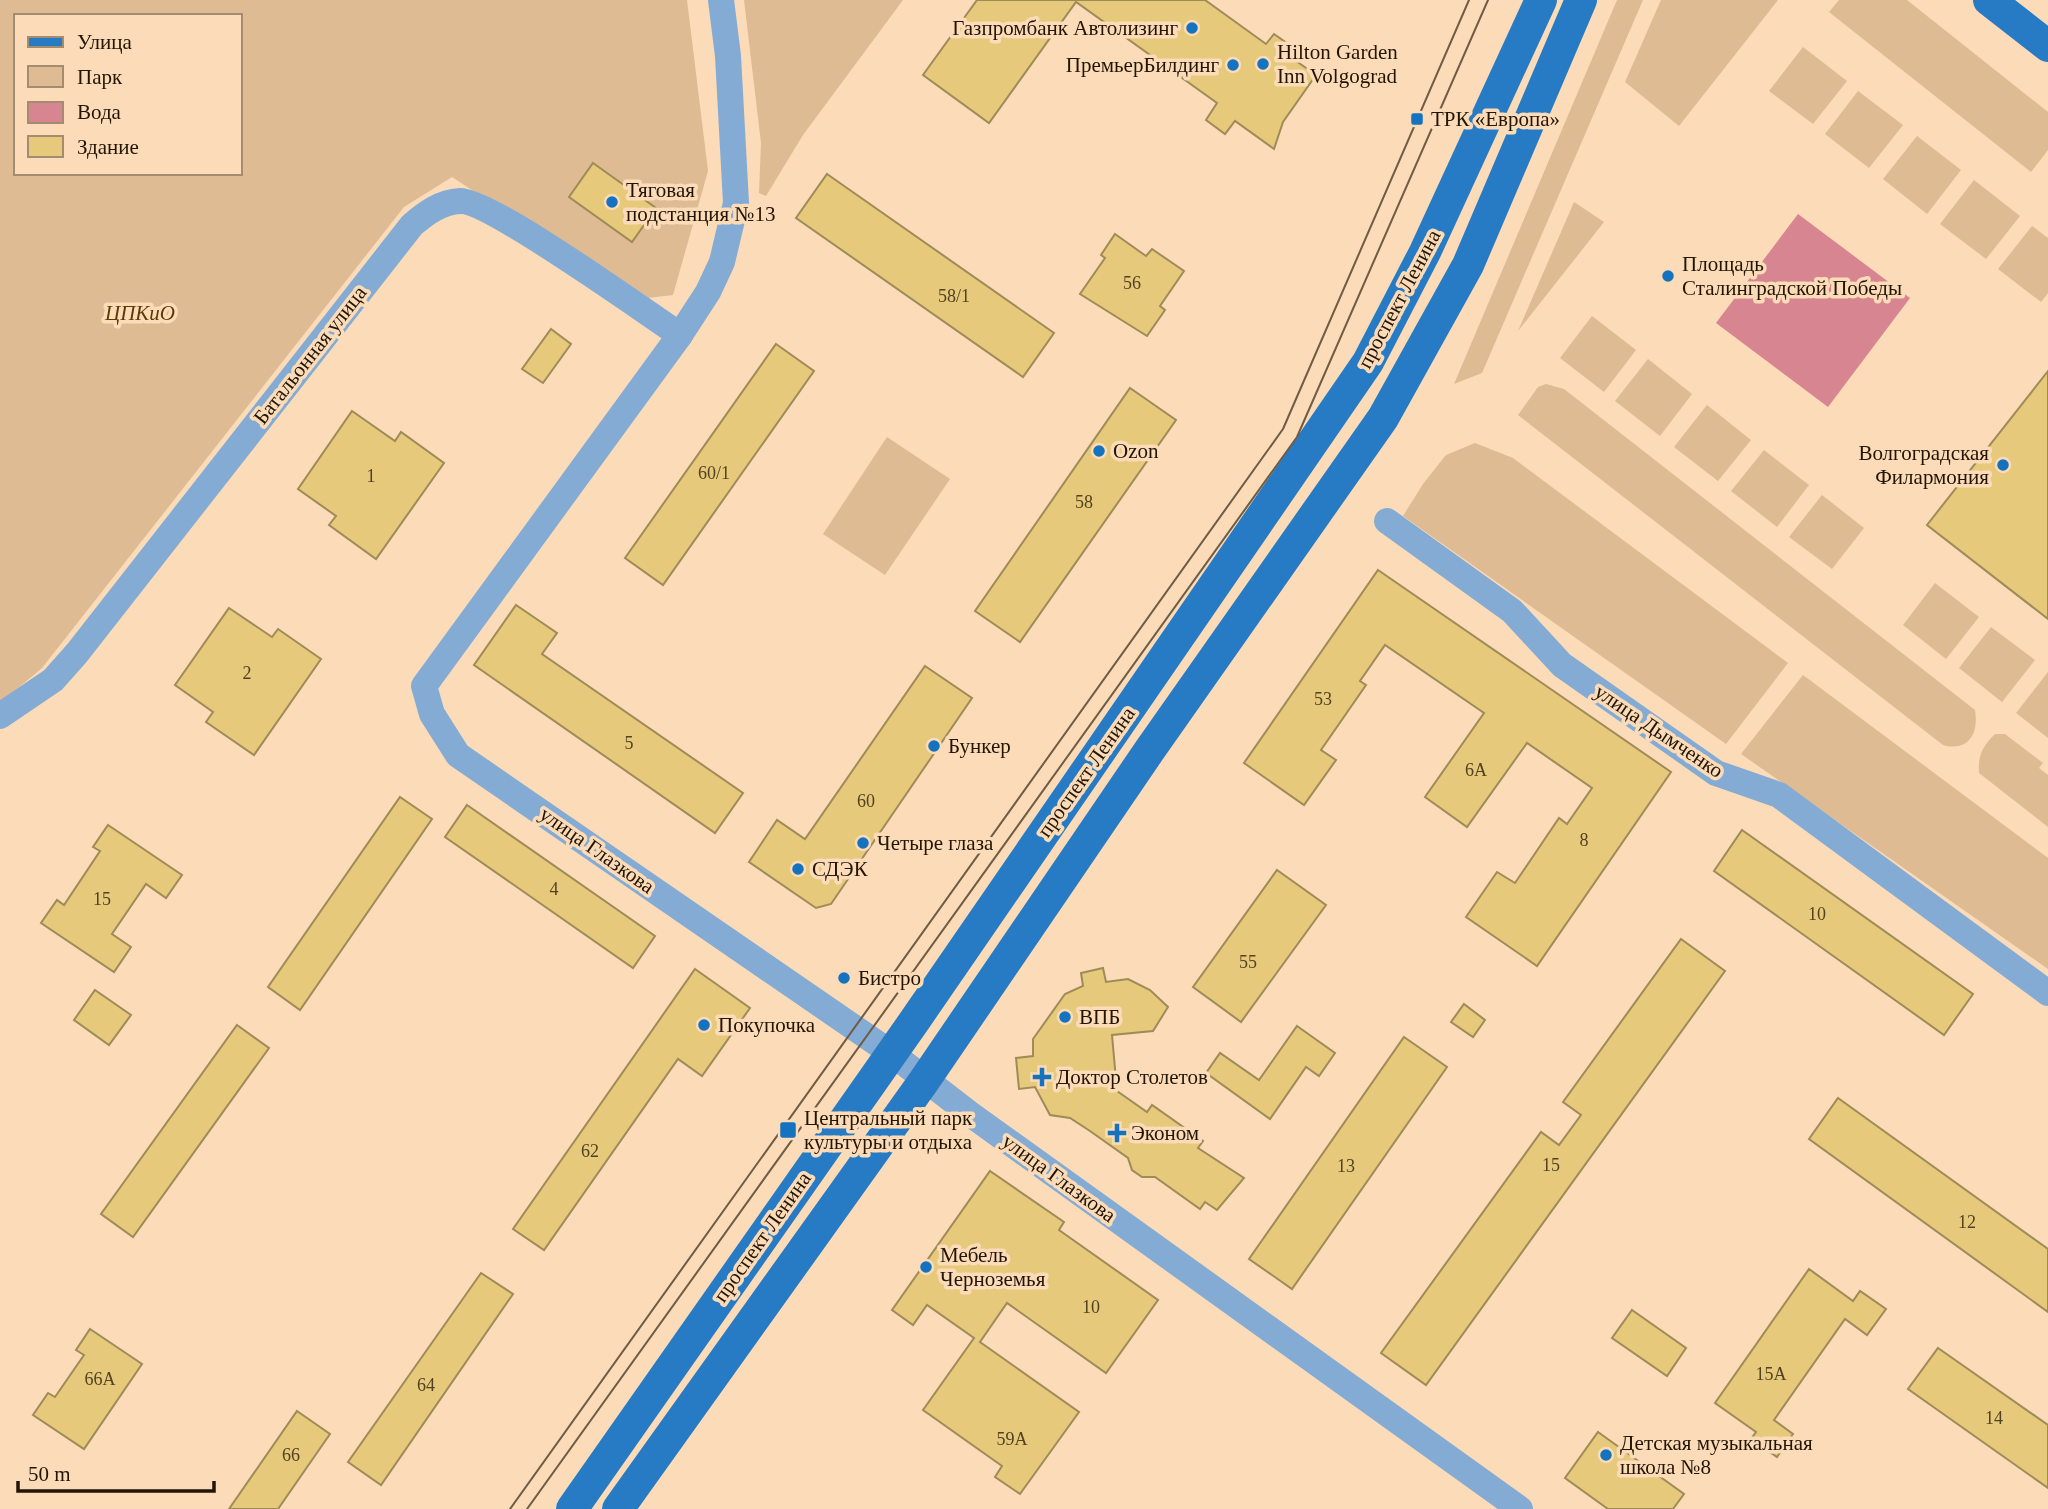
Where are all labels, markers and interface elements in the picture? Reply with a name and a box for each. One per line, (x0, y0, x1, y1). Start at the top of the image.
legend (14, 14, 242, 175)
place label: Газпромбанк Автолизинг (952, 16, 1178, 40)
marker: Газпромбанк Автолизинг (1184, 20, 1200, 36)
text: Улица (77, 30, 132, 54)
place label: Hilton Garden Inn Volgograd (1277, 40, 1398, 88)
place label: ПремьерБилдинг (1066, 53, 1219, 77)
marker: Hilton Garden Inn Volgograd (1255, 56, 1271, 72)
marker: ПремьерБилдинг (1225, 57, 1241, 73)
text: Парк (77, 65, 123, 89)
text: Вода (77, 100, 122, 124)
place label: ТРК «Европа» (1431, 107, 1560, 131)
marker: ТРК «Европа» (1409, 111, 1425, 127)
text: Здание (77, 135, 139, 159)
place label: Тяговая подстанция №13 (626, 178, 776, 226)
marker: Тяговая подстанция №13 (604, 194, 620, 210)
street label: проспект Ленина (1352, 225, 1446, 372)
place label: Площадь Сталинградской Победы (1682, 252, 1902, 300)
marker: Площадь Сталинградской Победы (1660, 268, 1676, 284)
house number: 56 (1123, 273, 1141, 293)
street label: Батальонная улица (249, 281, 372, 429)
house number: 58/1 (938, 286, 970, 306)
park label: ЦПКиО (104, 301, 175, 325)
place label: Ozon (1113, 439, 1159, 463)
place label: Волгоградская Филармония (1858, 441, 1989, 489)
marker: Ozon (1091, 443, 1107, 459)
marker: Волгоградская Филармония (1995, 457, 2011, 473)
house number: 60/1 (698, 463, 730, 483)
house number: 1 (367, 466, 376, 486)
house number: 58 (1075, 492, 1093, 512)
house number: 2 (243, 663, 252, 683)
street label: улица Дымченко (1590, 679, 1728, 783)
house number: 53 (1314, 689, 1332, 709)
street label: проспект Ленина (1032, 702, 1140, 842)
house number: 5 (625, 733, 634, 753)
place label: Бункер (948, 734, 1011, 758)
marker: Бункер (926, 738, 942, 754)
house number: 6А (1465, 760, 1487, 780)
house number: 60 (857, 791, 875, 811)
street label: улица Глазкова (535, 802, 659, 899)
house number: 8 (1580, 830, 1589, 850)
place label: Четыре глаза (877, 831, 994, 855)
marker: Четыре глаза (855, 835, 871, 851)
place label: СДЭК (812, 857, 869, 881)
marker: СДЭК (790, 861, 806, 877)
house number: 4 (550, 879, 559, 899)
house number: 15 (93, 889, 111, 909)
house number: 10 (1808, 904, 1826, 924)
house number: 55 (1239, 952, 1257, 972)
place label: Бистро (858, 966, 921, 990)
marker: Бистро (836, 970, 852, 986)
place label: ВПБ (1079, 1005, 1120, 1029)
marker: ВПБ (1057, 1009, 1073, 1025)
place label: Покупочка (718, 1013, 816, 1037)
marker: Покупочка (696, 1017, 712, 1033)
place label: Доктор Столетов (1056, 1065, 1208, 1089)
marker: Доктор Столетов (1034, 1069, 1050, 1085)
place label: Центральный парк культуры и отдыха (804, 1106, 973, 1154)
marker: Центральный парк культуры и отдыха (778, 1120, 798, 1140)
place label: Эконом (1131, 1121, 1199, 1145)
marker: Эконом (1109, 1125, 1125, 1141)
street label: улица Глазкова (998, 1129, 1121, 1228)
house number: 62 (581, 1141, 599, 1161)
house number: 15 (1542, 1155, 1560, 1175)
house number: 13 (1337, 1156, 1355, 1176)
street label: проспект Ленина (708, 1167, 816, 1307)
house number: 12 (1958, 1212, 1976, 1232)
place label: Мебель Черноземья (940, 1243, 1046, 1291)
marker: Мебель Черноземья (918, 1259, 934, 1275)
house number: 10 (1082, 1297, 1100, 1317)
house number: 15А (1756, 1364, 1787, 1384)
house number: 66А (85, 1369, 116, 1389)
house number: 64 (417, 1375, 435, 1395)
house number: 14 (1985, 1408, 2003, 1428)
house number: 59А (997, 1429, 1028, 1449)
place label: Детская музыкальная школа №8 (1620, 1431, 1813, 1479)
house number: 66 (282, 1445, 300, 1465)
marker: Детская музыкальная школа №8 (1598, 1447, 1614, 1463)
scale bar (18, 1450, 214, 1494)
text: 50 m (28, 1462, 71, 1486)

